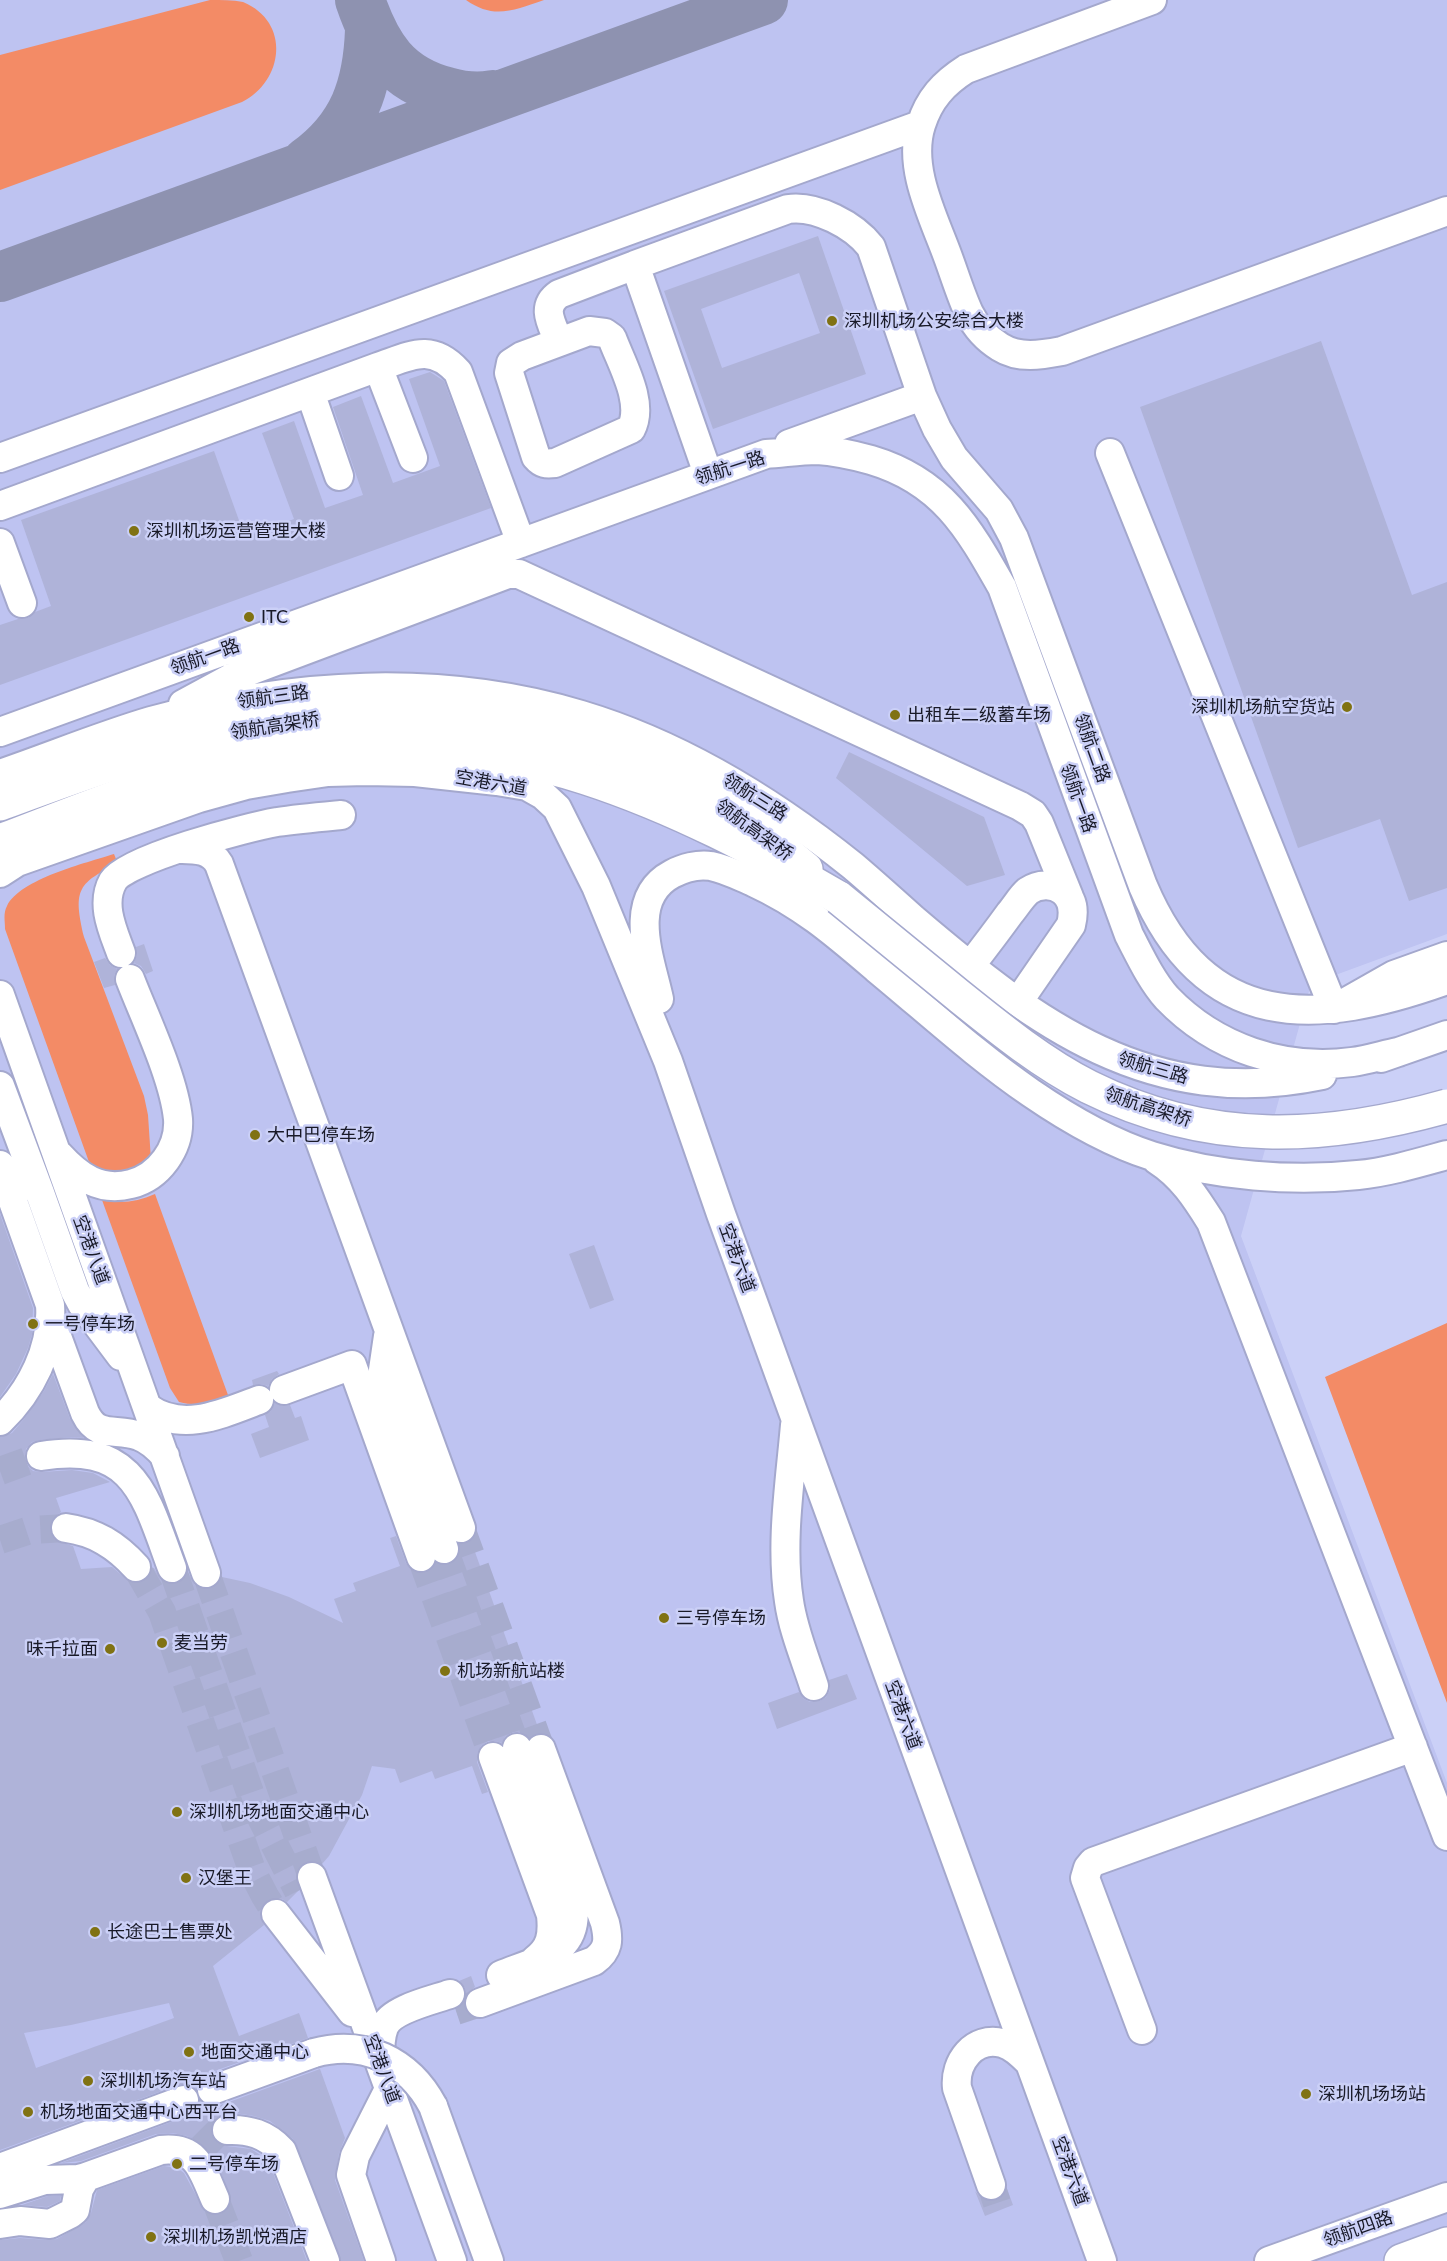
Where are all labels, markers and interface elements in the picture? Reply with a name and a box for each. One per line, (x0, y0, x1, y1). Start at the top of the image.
place label: 深圳机场公安综合大楼 (844, 310, 1024, 332)
marker: 深圳机场公安综合大楼 (825, 314, 839, 328)
street label: 领航一路 (692, 447, 768, 489)
place label: 深圳机场运营管理大楼 (146, 520, 326, 542)
marker: 深圳机场运营管理大楼 (127, 524, 141, 538)
place label: ITC (261, 606, 288, 628)
marker: ITC (242, 610, 256, 624)
street label: 领航一路 (167, 635, 243, 679)
street label: 领航三路 (236, 681, 310, 713)
place label: 深圳机场航空货站 (1191, 696, 1335, 718)
marker: 深圳机场航空货站 (1340, 700, 1354, 714)
place label: 出租车二级蓄车场 (907, 704, 1051, 726)
street label: 领航高架桥 (229, 708, 321, 744)
marker: 出租车二级蓄车场 (888, 708, 902, 722)
street label: 领航二路 (1070, 710, 1114, 786)
street label: 领航一路 (1056, 760, 1100, 836)
street label: 空港六道 (454, 766, 528, 800)
street label: 领航三路 (719, 769, 791, 825)
street label: 领航高架桥 (711, 795, 797, 865)
street label: 领航三路 (1115, 1048, 1191, 1088)
street label: 领航高架桥 (1102, 1083, 1194, 1131)
place label: 大中巴停车场 (267, 1124, 375, 1146)
marker: 大中巴停车场 (248, 1128, 262, 1142)
street label: 空港八道 (69, 1212, 113, 1288)
street label: 空港六道 (715, 1220, 759, 1296)
place label: 一号停车场 (45, 1313, 135, 1335)
marker: 一号停车场 (26, 1317, 40, 1331)
place label: 三号停车场 (676, 1607, 766, 1629)
marker: 三号停车场 (657, 1611, 671, 1625)
place label: 麦当劳 (174, 1632, 228, 1654)
marker: 麦当劳 (155, 1636, 169, 1650)
place label: 味千拉面 (26, 1638, 98, 1660)
marker: 味千拉面 (103, 1642, 117, 1656)
place label: 机场新航站楼 (457, 1660, 565, 1682)
marker: 机场新航站楼 (438, 1664, 452, 1678)
street label: 空港六道 (881, 1677, 925, 1753)
place label: 深圳机场地面交通中心 (189, 1801, 369, 1823)
marker: 深圳机场地面交通中心 (170, 1805, 184, 1819)
place label: 汉堡王 (198, 1867, 252, 1889)
marker: 汉堡王 (179, 1871, 193, 1885)
place label: 长途巴士售票处 (107, 1921, 233, 1943)
marker: 长途巴士售票处 (88, 1925, 102, 1939)
street label: 空港八道 (360, 2031, 404, 2107)
place label: 地面交通中心 (201, 2041, 309, 2063)
marker: 地面交通中心 (182, 2045, 196, 2059)
place label: 深圳机场汽车站 (100, 2070, 226, 2092)
marker: 深圳机场汽车站 (81, 2074, 95, 2088)
place label: 深圳机场场站 (1318, 2083, 1426, 2105)
marker: 深圳机场场站 (1299, 2087, 1313, 2101)
place label: 机场地面交通中心西平台 (40, 2101, 238, 2123)
marker: 机场地面交通中心西平台 (21, 2105, 35, 2119)
street label: 空港六道 (1048, 2133, 1092, 2209)
place label: 二号停车场 (189, 2153, 279, 2175)
marker: 二号停车场 (170, 2157, 184, 2171)
street label: 领航四路 (1320, 2207, 1396, 2251)
place label: 深圳机场凯悦酒店 (163, 2226, 307, 2248)
marker: 深圳机场凯悦酒店 (144, 2230, 158, 2244)

